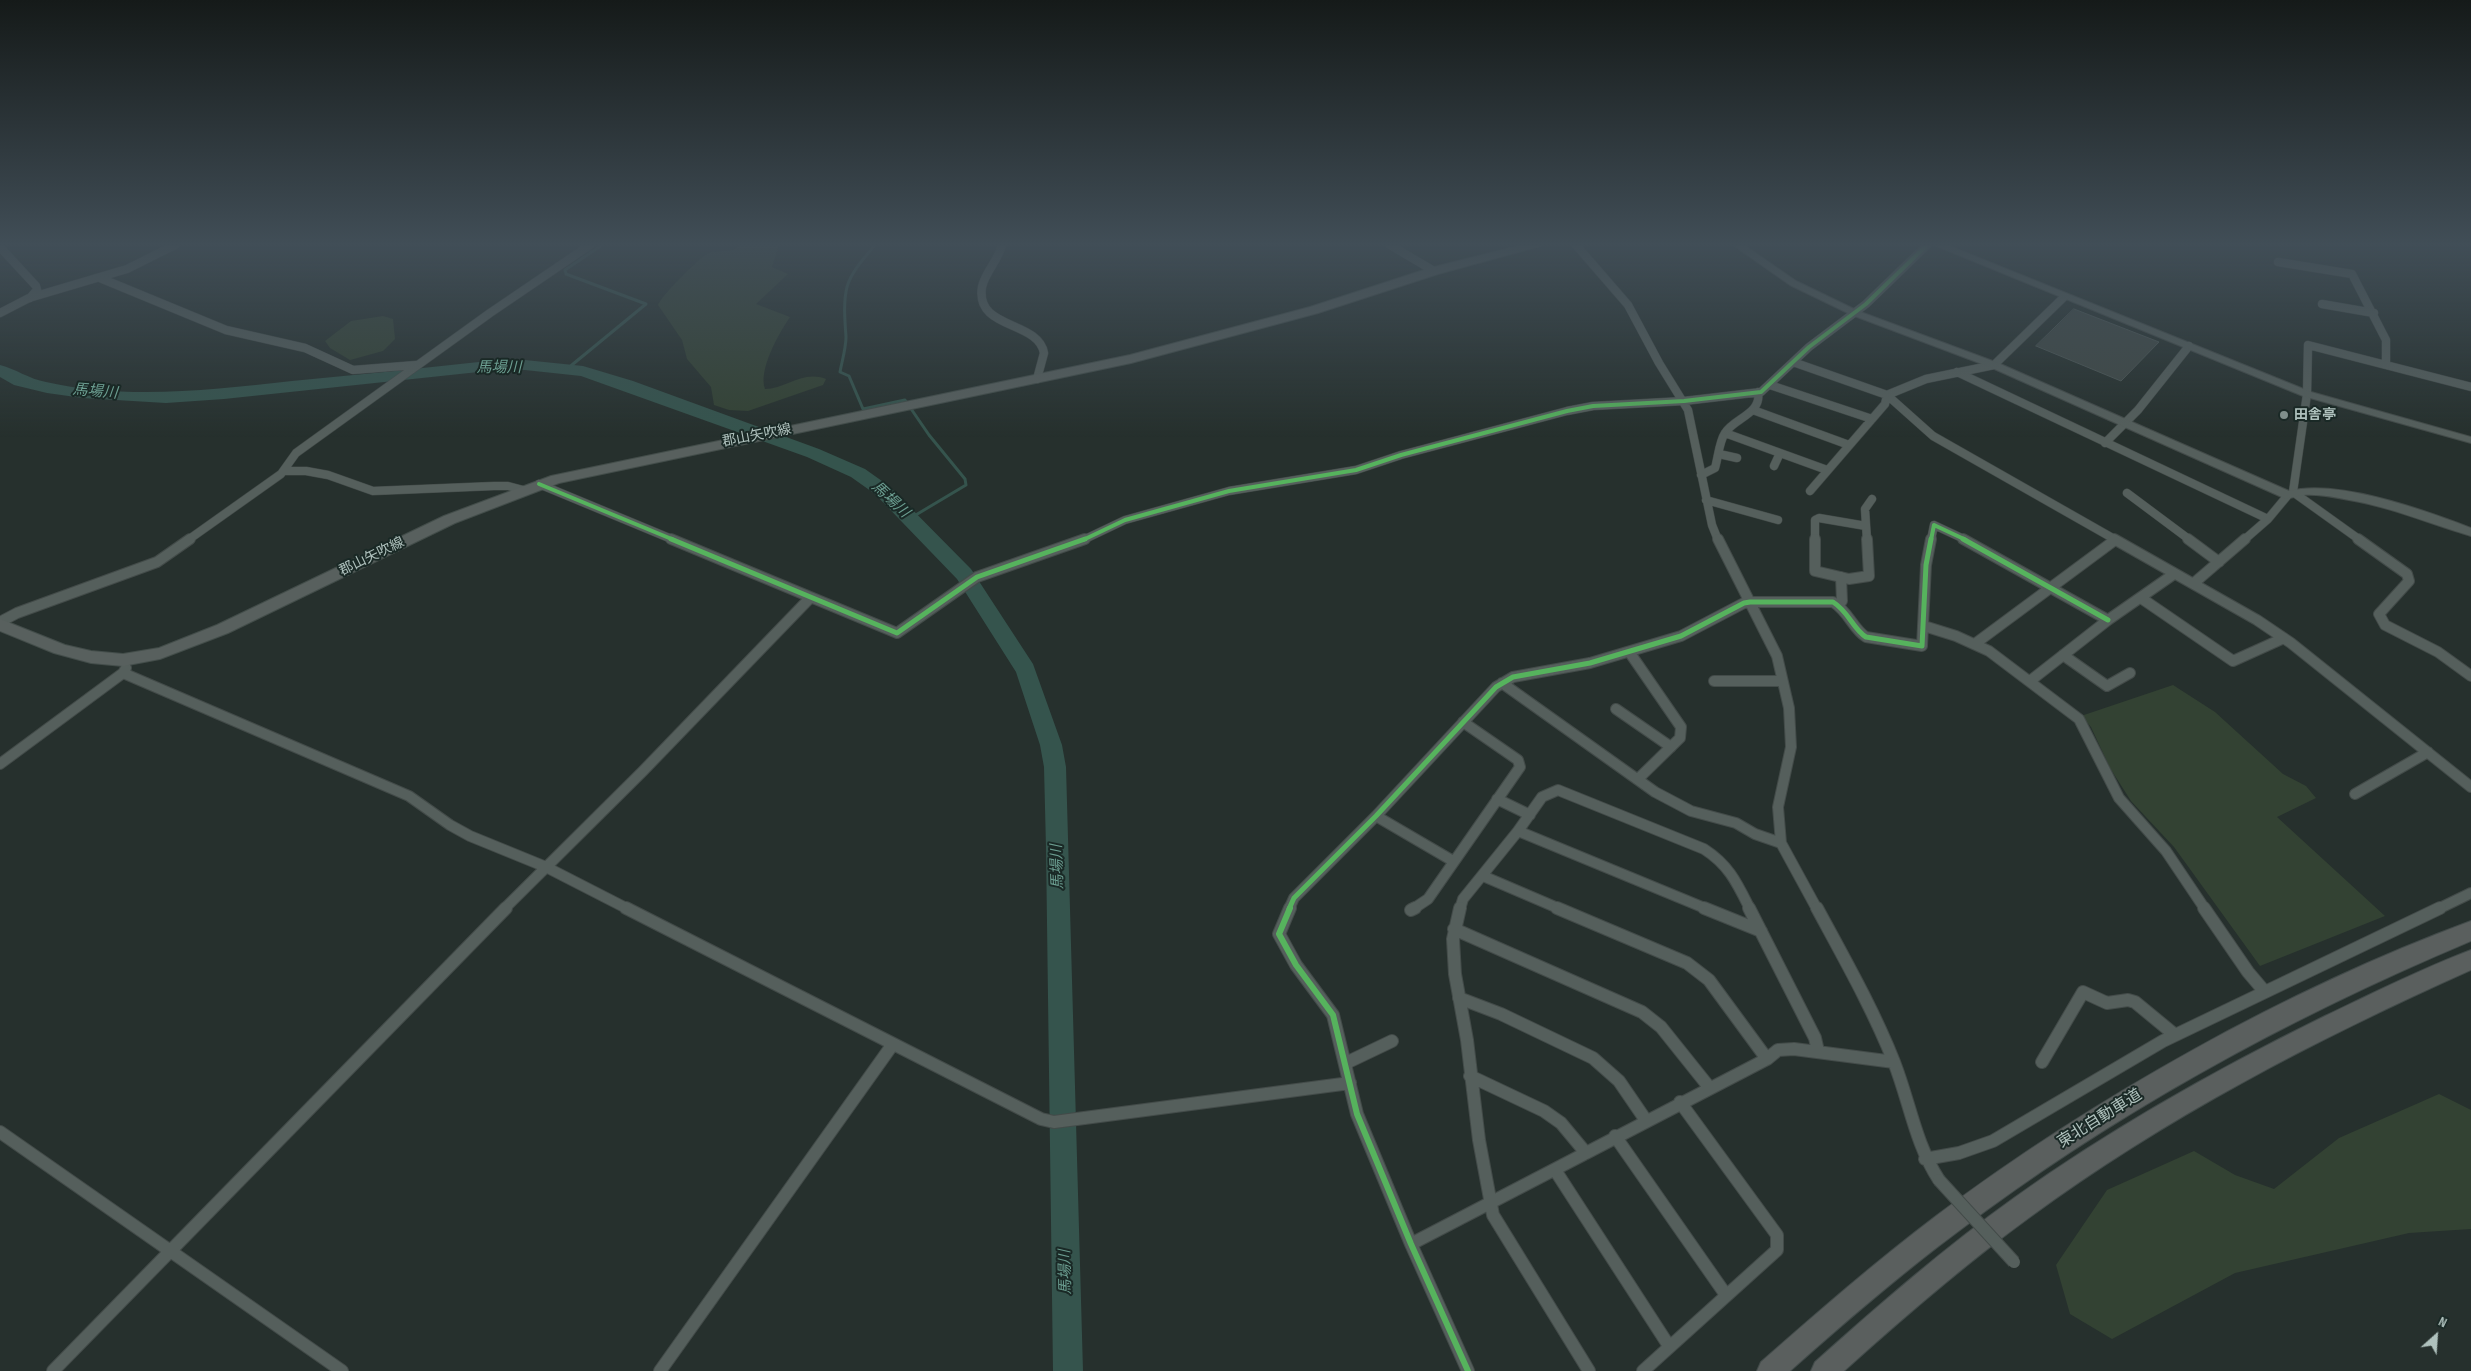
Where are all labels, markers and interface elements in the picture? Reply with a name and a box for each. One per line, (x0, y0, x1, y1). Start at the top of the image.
water label: 馬場川 (477, 359, 521, 377)
water label: 馬場川 (72, 381, 118, 403)
place label: 田舎亭 (2294, 407, 2336, 423)
marker: 田舎亭 (2278, 409, 2290, 421)
street label: 郡山矢吹線 (721, 421, 793, 451)
water label: 馬場川 (867, 478, 913, 522)
street label: 郡山矢吹線 (337, 534, 407, 580)
water label: 馬場川 (1048, 844, 1068, 890)
street label: 東北自動車道 (2054, 1085, 2146, 1153)
water label: 馬場川 (1057, 1249, 1075, 1295)
north arrow (2411, 1311, 2461, 1361)
text: N (2436, 1313, 2450, 1331)

